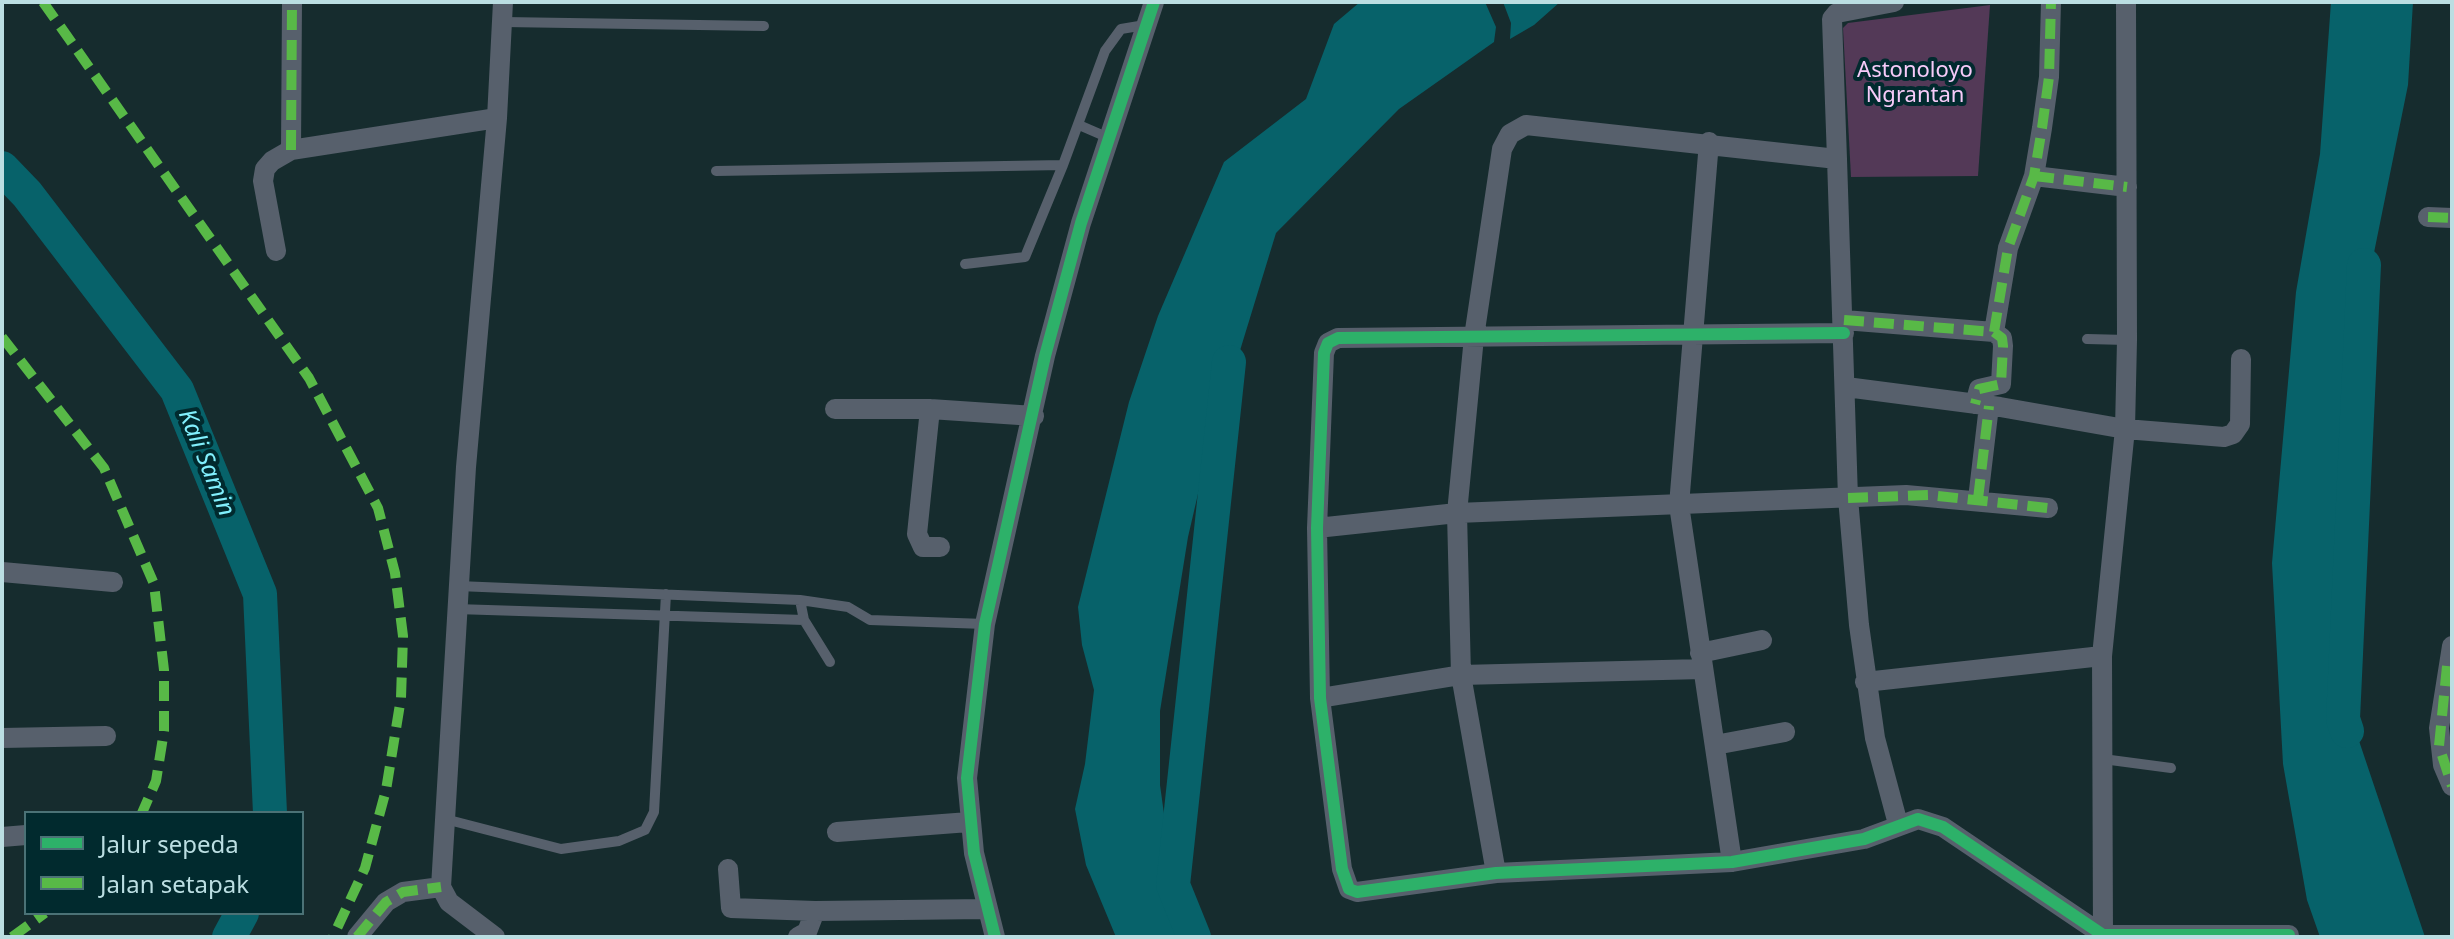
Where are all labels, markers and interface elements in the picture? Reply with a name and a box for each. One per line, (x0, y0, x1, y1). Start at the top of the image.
park label: Astonoloyo Ngrantan (1857, 58, 1973, 110)
water label: Kali Samin (172, 405, 240, 521)
legend (24, 811, 304, 915)
text: Jalur sepeda (100, 827, 239, 860)
text: Jalan setapak (100, 867, 249, 900)

